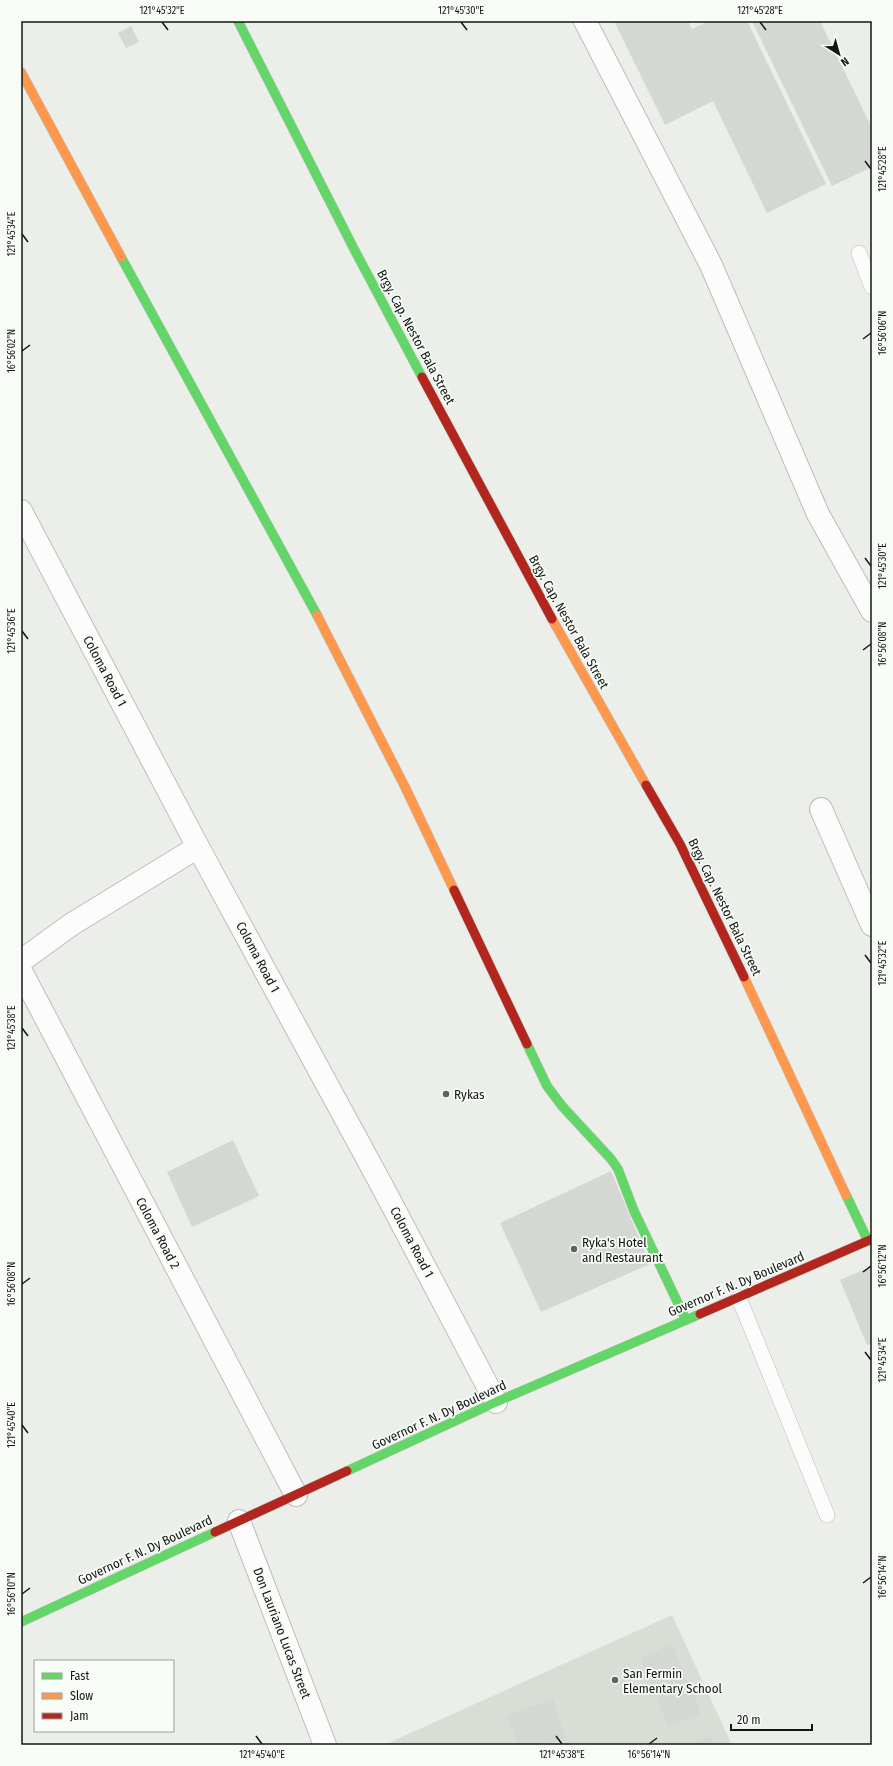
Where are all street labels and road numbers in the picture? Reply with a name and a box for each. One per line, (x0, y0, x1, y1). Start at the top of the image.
street label: Brgy. Cap. Nestor Bala Street (374, 267, 458, 408)
street label: Brgy. Cap. Nestor Bala Street (526, 553, 612, 692)
street label: Coloma Road 1 (80, 633, 130, 709)
street label: Brgy. Cap. Nestor Bala Street (685, 836, 765, 979)
street label: Coloma Road 1 (233, 919, 283, 995)
street label: Coloma Road 2 (133, 1195, 183, 1271)
street label: Coloma Road 1 (387, 1204, 437, 1280)
street label: Governor F. N. Dy Boulevard (666, 1248, 806, 1320)
street label: Governor F. N. Dy Boulevard (369, 1377, 509, 1453)
street label: Governor F. N. Dy Boulevard (75, 1512, 215, 1588)
street label: Don Lauriano Lucas Street (250, 1566, 314, 1701)

